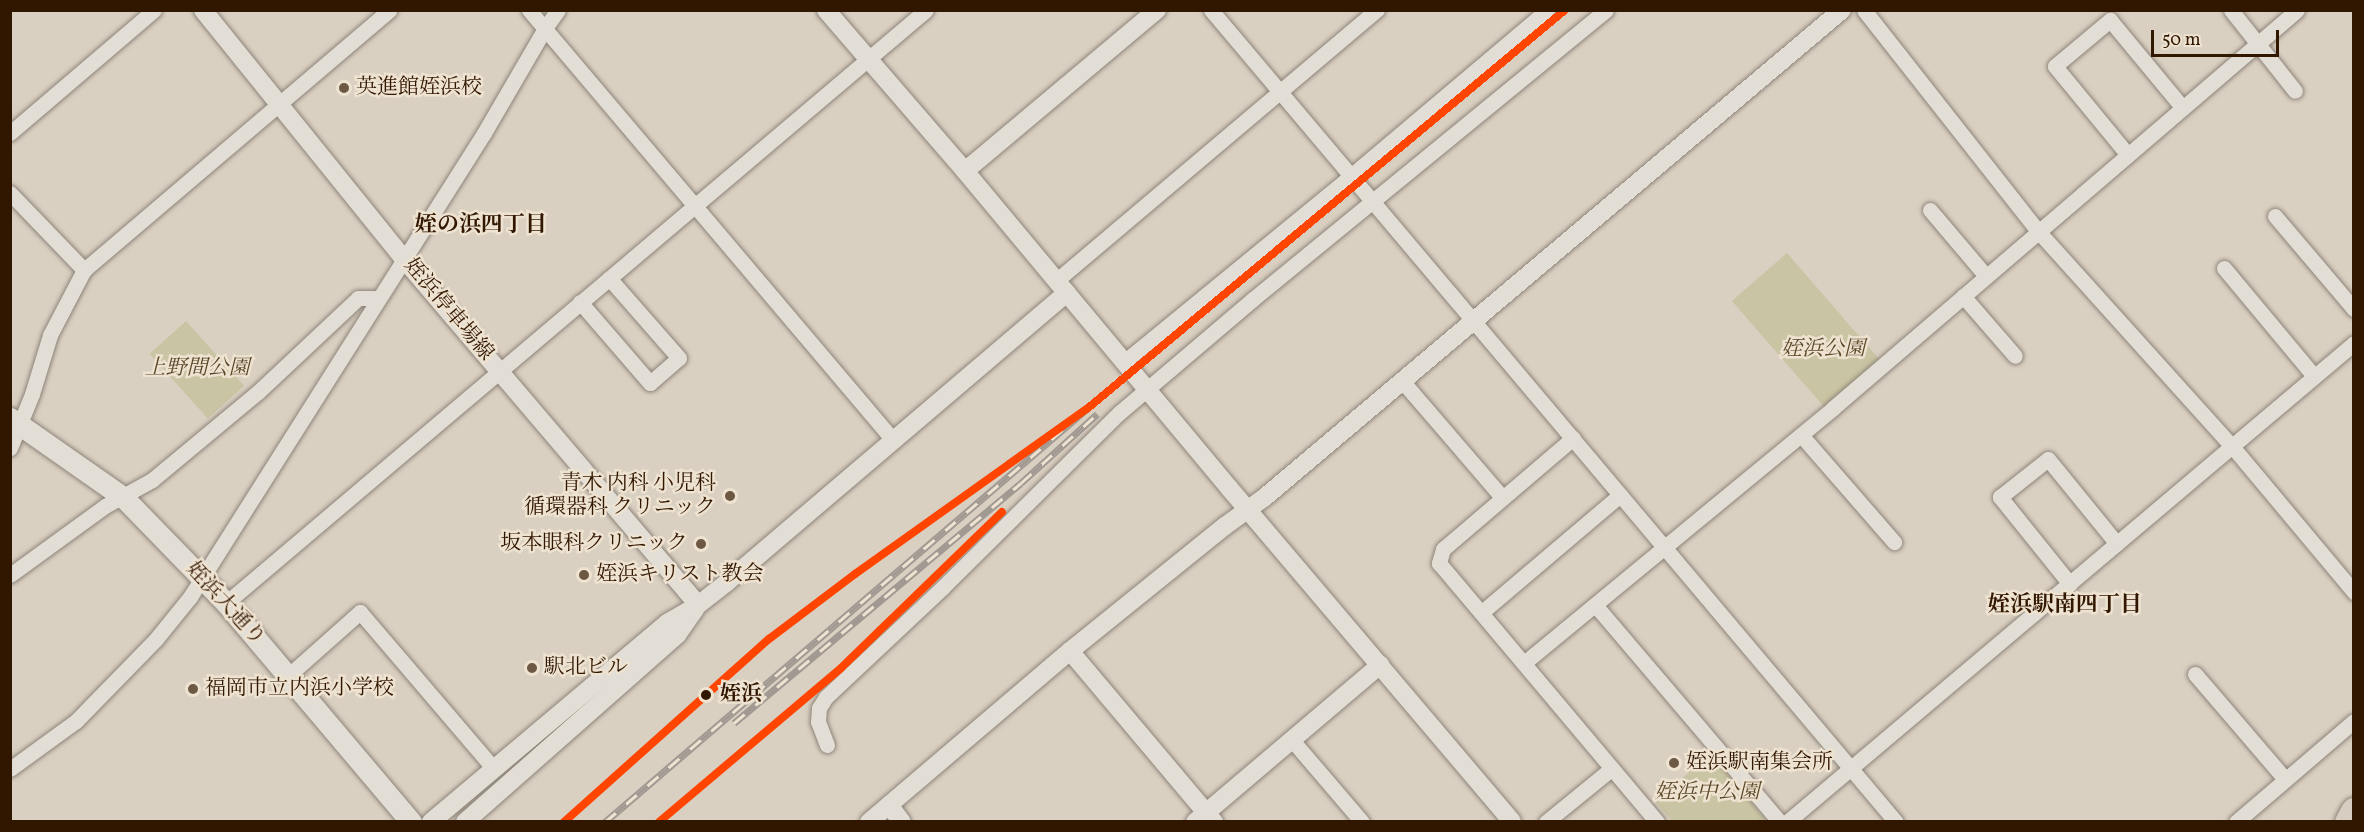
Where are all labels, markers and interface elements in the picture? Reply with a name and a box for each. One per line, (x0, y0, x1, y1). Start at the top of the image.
scale bar (2154, 18, 2282, 56)
text: 50 m (2162, 28, 2201, 53)
place label: 英進館姪浜校 (356, 75, 482, 101)
marker: 英進館姪浜校 (337, 81, 351, 95)
district label: 姪の浜四丁目 (415, 213, 547, 239)
street label: 姪浜停車場線 (398, 254, 498, 366)
park label: 姪浜公園 (1781, 337, 1865, 363)
park label: 上野間公園 (145, 356, 249, 382)
place label: 青木 内科 小児科 循環器科 クリニック (523, 471, 716, 521)
marker: 青木 内科 小児科 循環器科 クリニック (721, 487, 739, 505)
place label: 坂本眼科クリニック (499, 531, 688, 557)
marker: 坂本眼科クリニック (692, 535, 710, 553)
street label: 姪浜大通り (180, 557, 270, 651)
place label: 姪浜キリスト教会 (596, 562, 764, 588)
marker: 姪浜キリスト教会 (577, 568, 591, 582)
district label: 姪浜駅南四丁目 (1988, 593, 2142, 619)
place label: 駅北ビル (544, 655, 628, 681)
marker: 駅北ビル (525, 661, 539, 675)
place label: 福岡市立内浜小学校 (205, 676, 394, 702)
marker: 福岡市立内浜小学校 (186, 682, 200, 696)
place label: 姪浜 (720, 682, 762, 708)
marker: 姪浜 (697, 686, 715, 704)
place label: 姪浜駅南集会所 (1686, 750, 1833, 776)
marker: 姪浜駅南集会所 (1667, 756, 1681, 770)
park label: 姪浜中公園 (1655, 780, 1759, 806)

